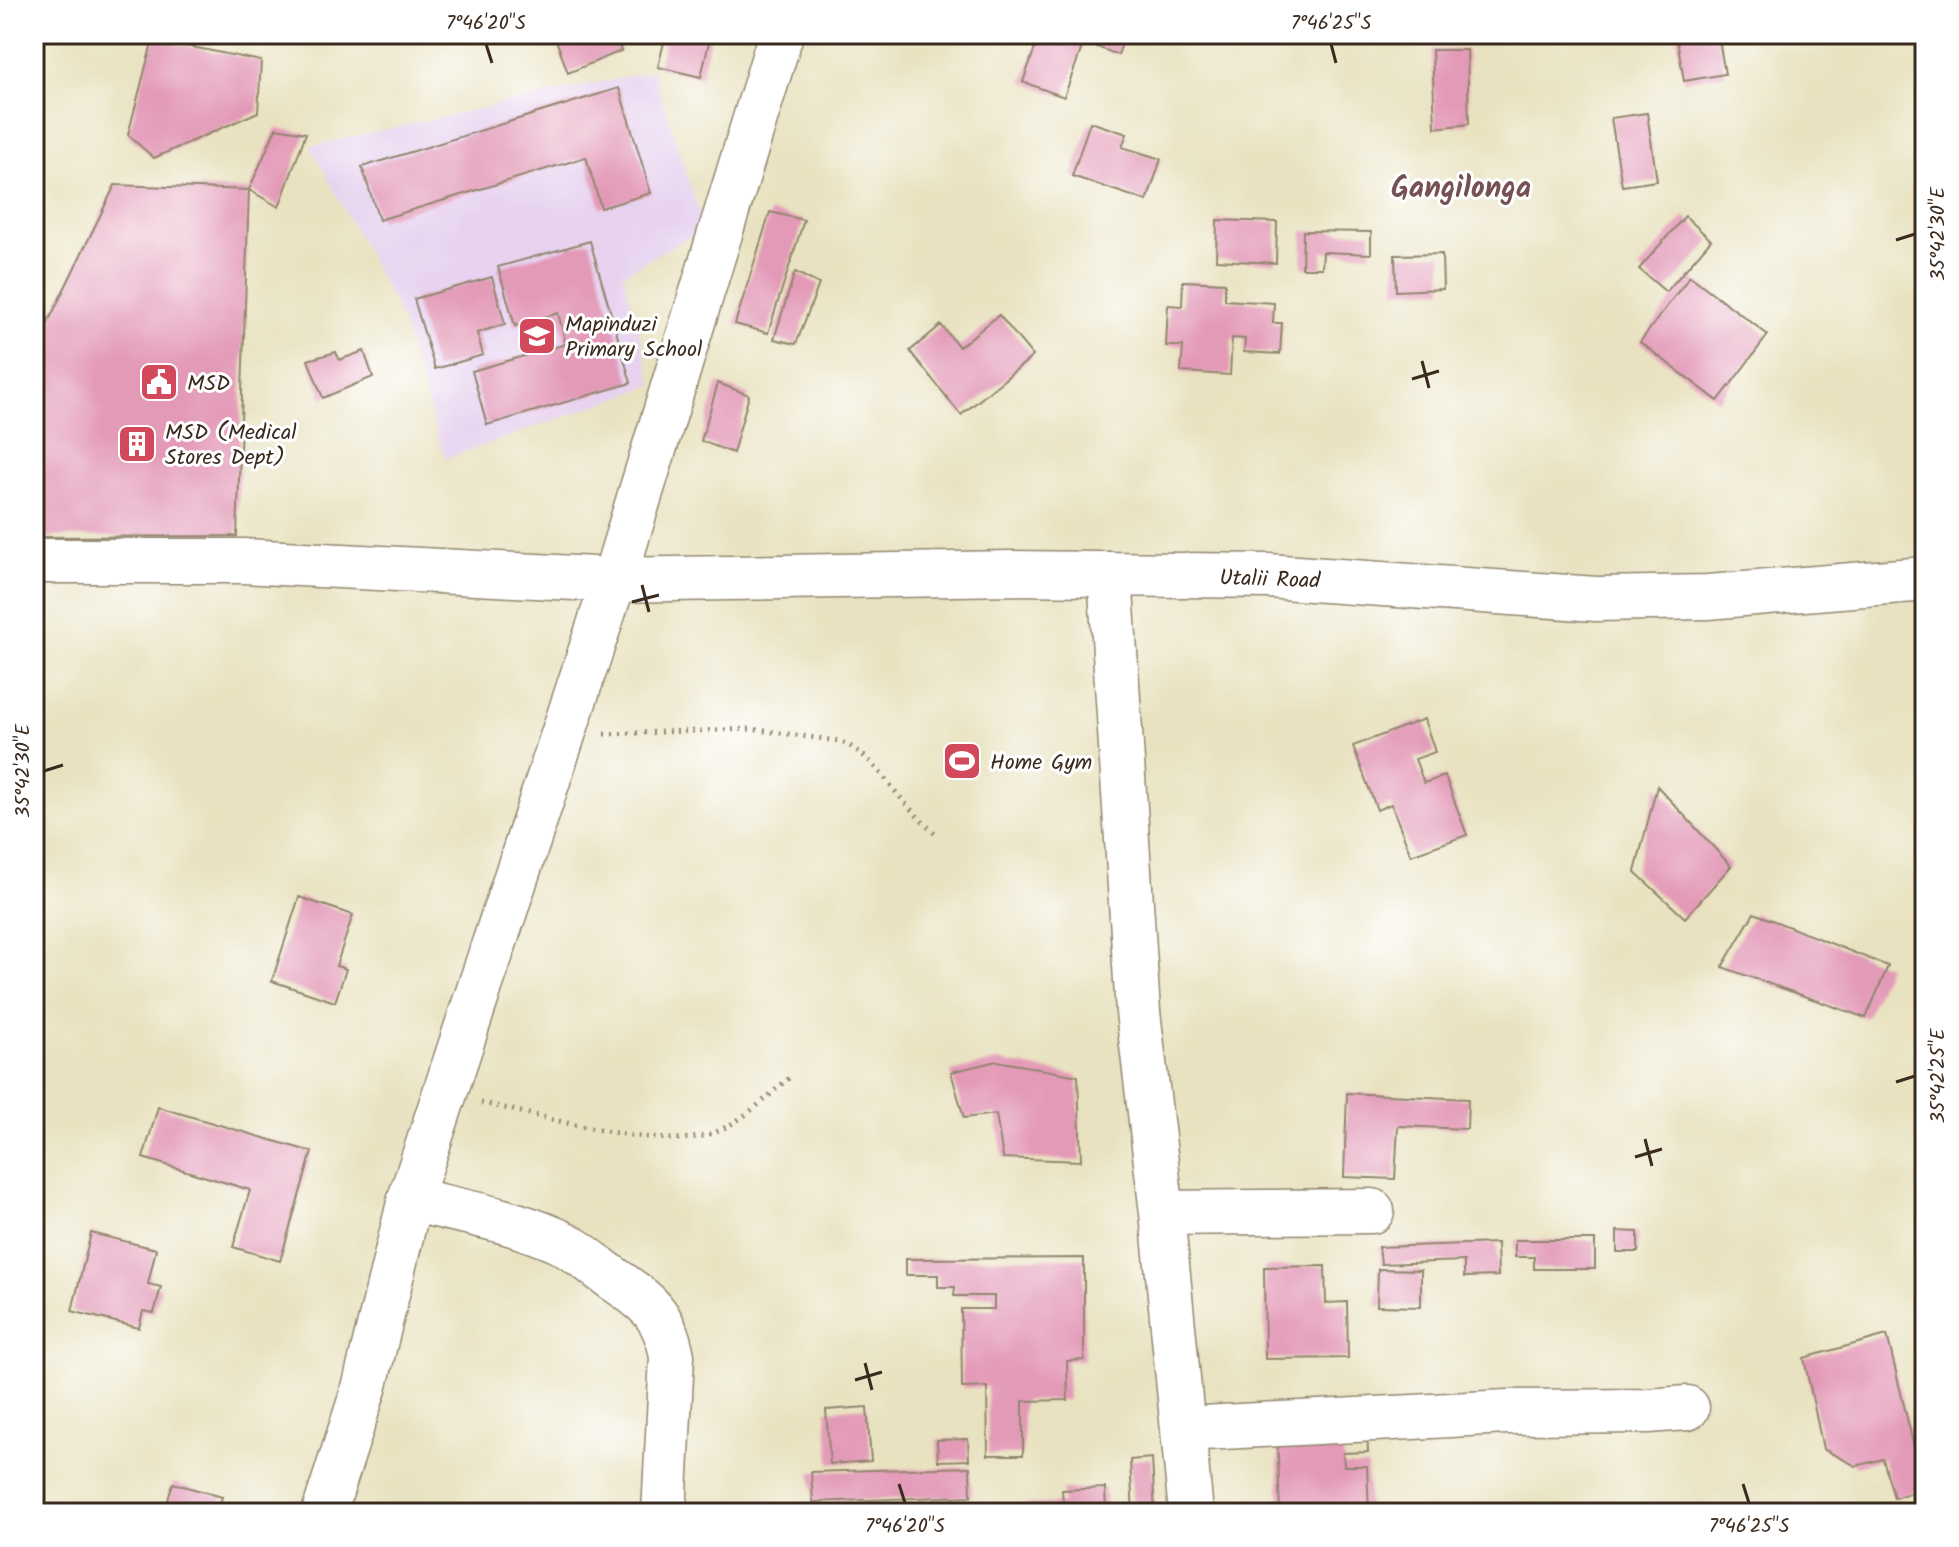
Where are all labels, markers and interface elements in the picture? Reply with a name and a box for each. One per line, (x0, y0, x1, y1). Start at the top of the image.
text: 7°46'20"S (446, 8, 526, 40)
text: 7°46'25"S (1291, 8, 1372, 40)
district label: Gangilonga (1391, 165, 1531, 213)
text: 35°42'30"E (1923, 186, 1955, 281)
place label: Mapinduzi Primary School (565, 308, 703, 368)
school or university icon: Mapinduzi Primary School (516, 315, 558, 357)
public building icon: MSD (138, 361, 180, 403)
place label: MSD (187, 367, 230, 402)
place label: MSD (Medical Stores Dept) (165, 416, 297, 476)
building icon: MSD (Medical Stores Dept) (116, 423, 158, 465)
street label: Utalii Road (1219, 561, 1322, 600)
text: 35°42'30"E (8, 723, 40, 818)
sports icon: Home Gym (941, 740, 983, 782)
place label: Home Gym (990, 746, 1092, 781)
text: 35°42'25"E (1923, 1027, 1955, 1124)
text: 7°46'20"S (865, 1511, 945, 1543)
text: 7°46'25"S (1709, 1511, 1790, 1543)

